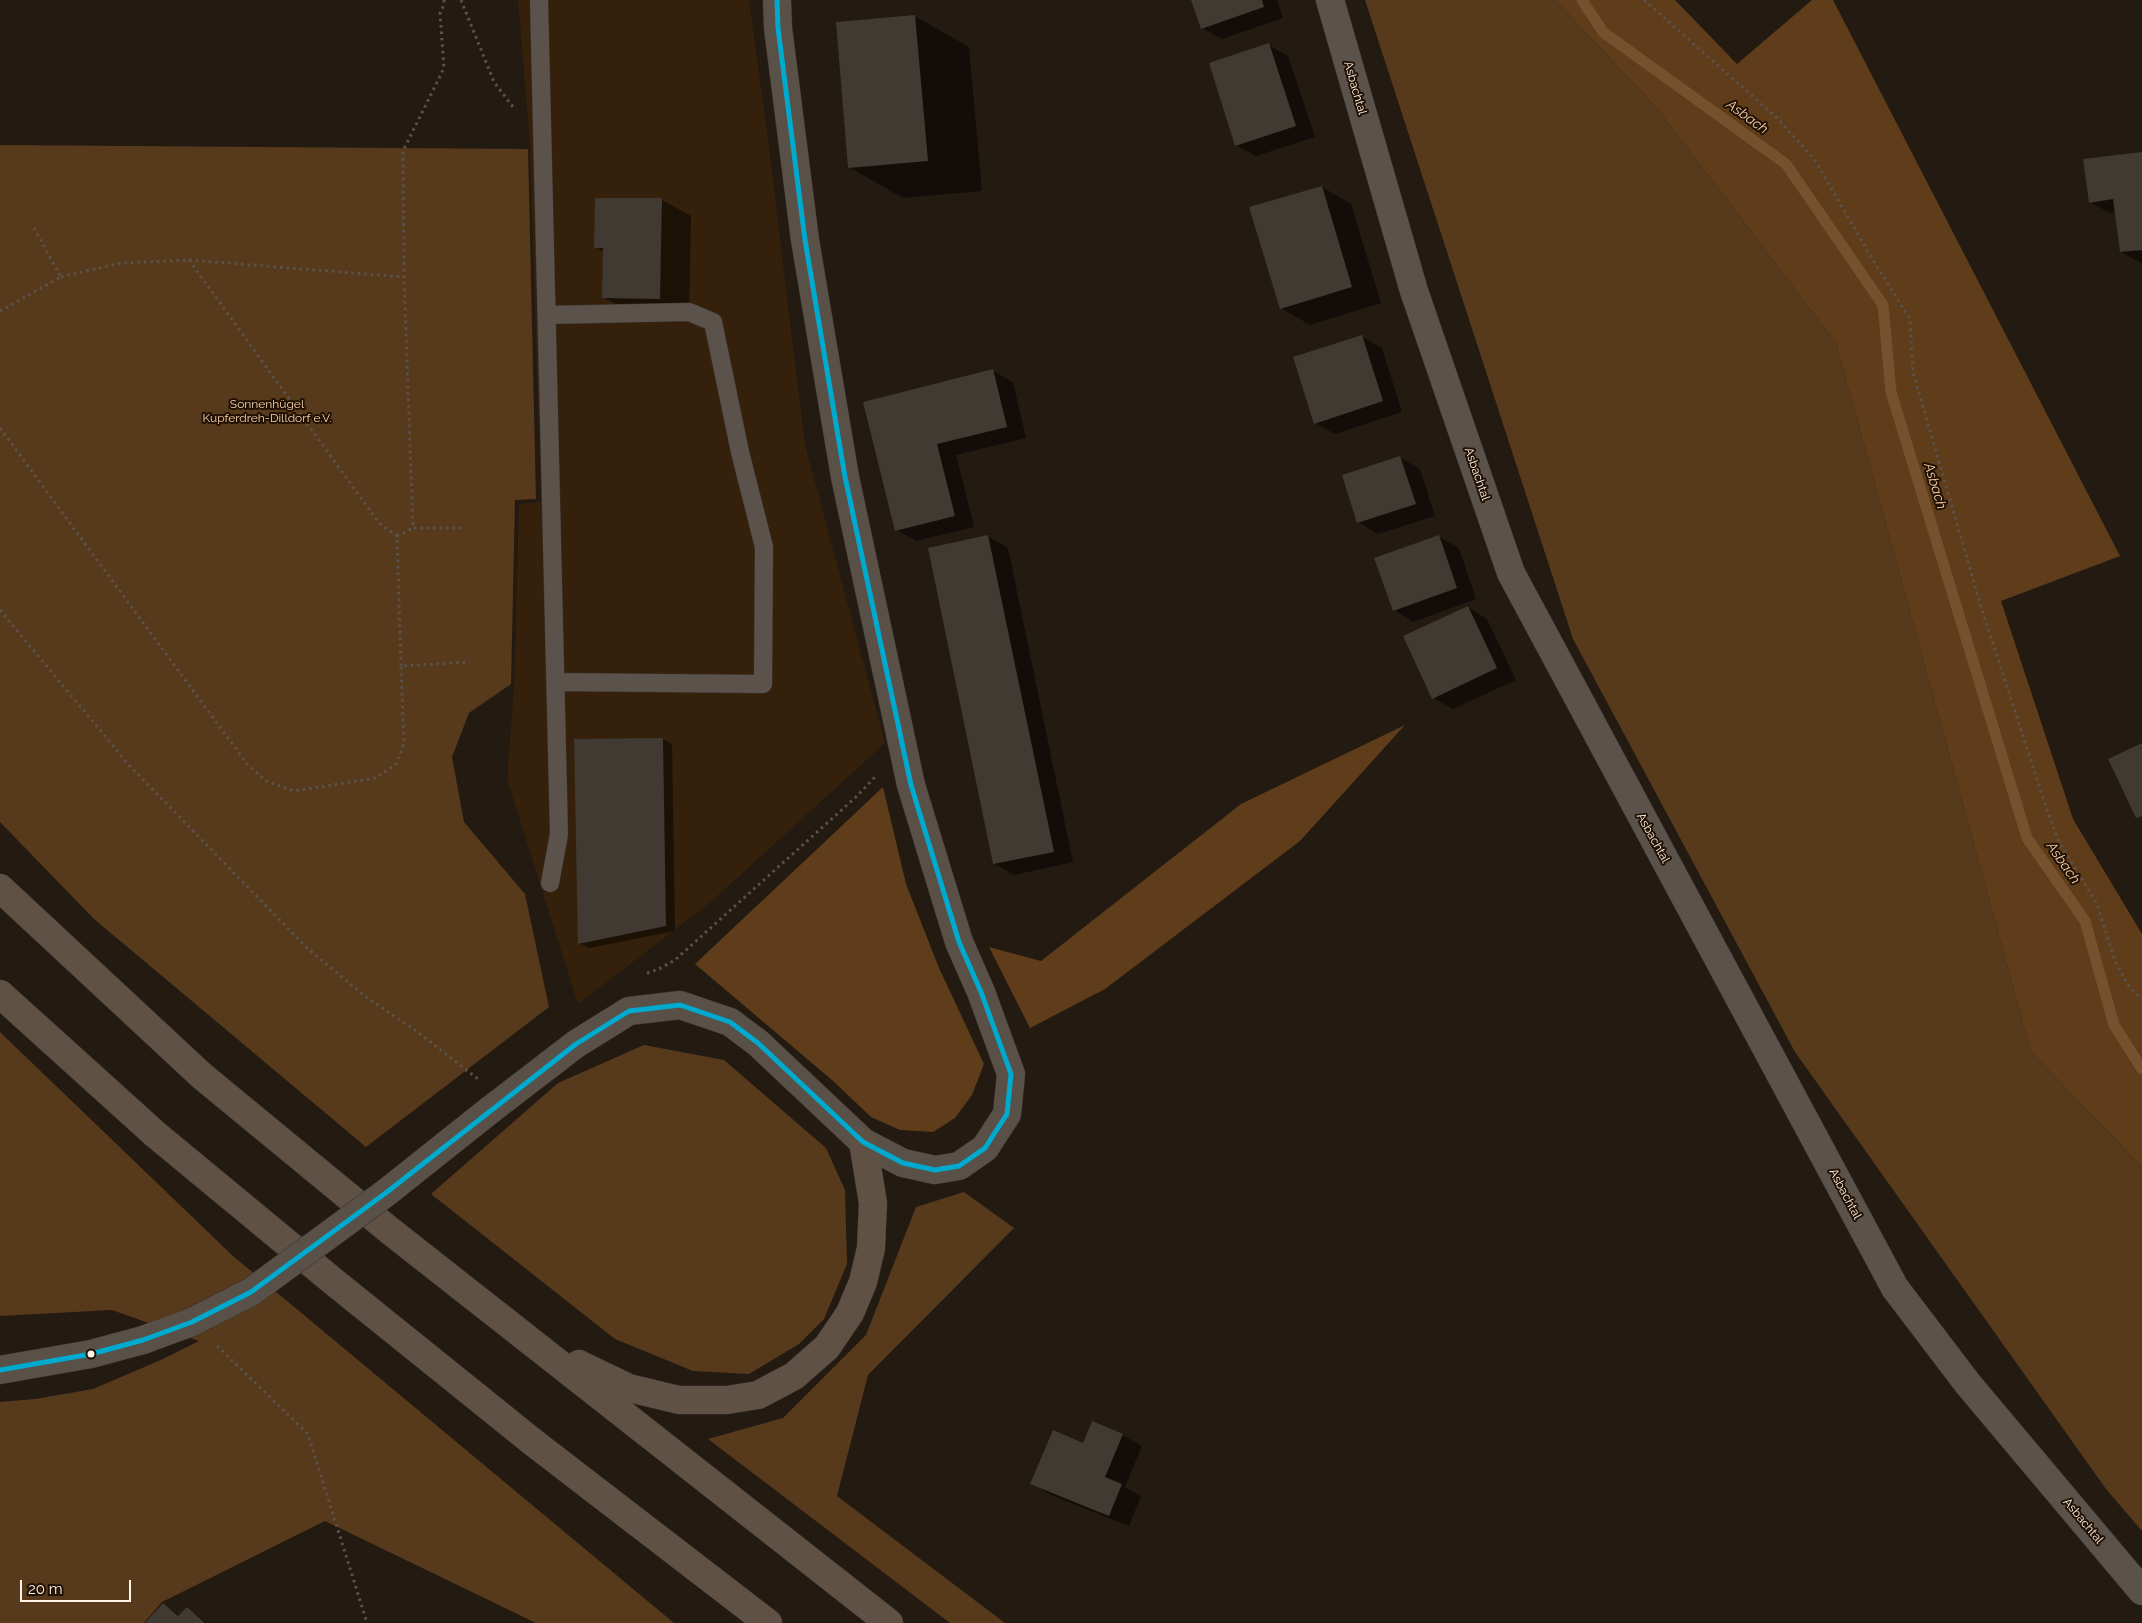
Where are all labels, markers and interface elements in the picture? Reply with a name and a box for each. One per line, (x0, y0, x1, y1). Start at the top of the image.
street label: Asbachtal (1340, 60, 1370, 116)
water label: Asbach (1723, 96, 1771, 138)
park label: Sonnenhügel Kupferdreh-Dilldorf e.V. (203, 397, 331, 425)
street label: Asbachtal (1461, 446, 1493, 502)
water label: Asbach (1920, 461, 1950, 511)
street label: Asbachtal (1633, 810, 1673, 866)
water label: Asbach (2043, 839, 2083, 887)
street label: Asbachtal (1826, 1166, 1864, 1222)
unlabelled marker (86, 1349, 96, 1359)
street label: Asbachtal (2060, 1495, 2106, 1547)
scale bar (22, 1570, 134, 1602)
text: 20 m (28, 1580, 63, 1598)

